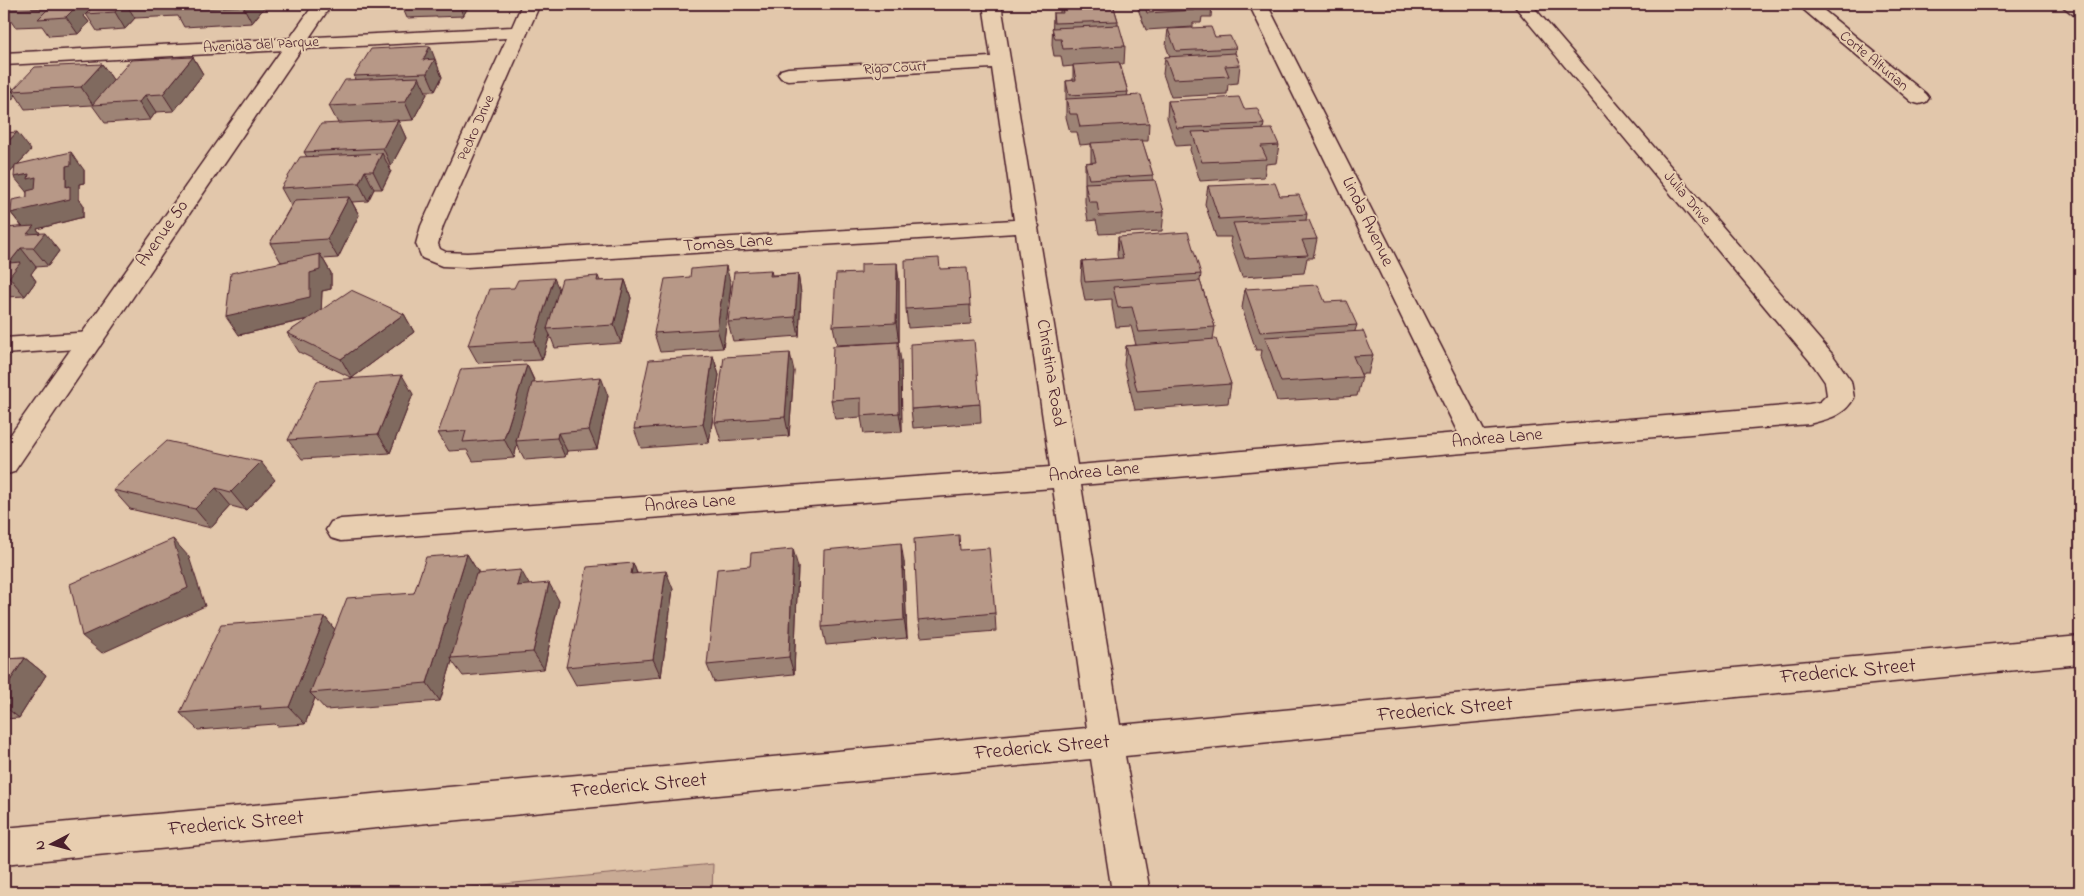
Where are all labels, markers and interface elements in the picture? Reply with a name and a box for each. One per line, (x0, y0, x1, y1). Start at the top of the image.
street label: Corte Alturian (1835, 25, 1913, 97)
street label: Avenida del Parque (202, 31, 320, 59)
street label: Rigo Court (863, 55, 927, 82)
street label: Pedro Drive (452, 91, 500, 165)
street label: Julia Drive (1658, 166, 1716, 230)
street label: Linda Avenue (1334, 173, 1400, 272)
street label: Avenue 50 (130, 195, 196, 273)
street label: Tomas Lane (682, 228, 775, 260)
street label: Christina Road (1029, 318, 1071, 428)
street label: Andrea Lane (1450, 422, 1545, 456)
street label: Andrea Lane (1047, 456, 1142, 490)
street label: Andrea Lane (644, 488, 737, 520)
street label: Frederick Street (1778, 651, 1917, 693)
street label: Frederick Street (1375, 689, 1514, 731)
street label: Frederick Street (972, 727, 1111, 769)
street label: Frederick Street (569, 765, 708, 807)
street label: Frederick Street (166, 803, 305, 845)
north arrow (28, 818, 78, 868)
text: N (30, 839, 51, 851)

